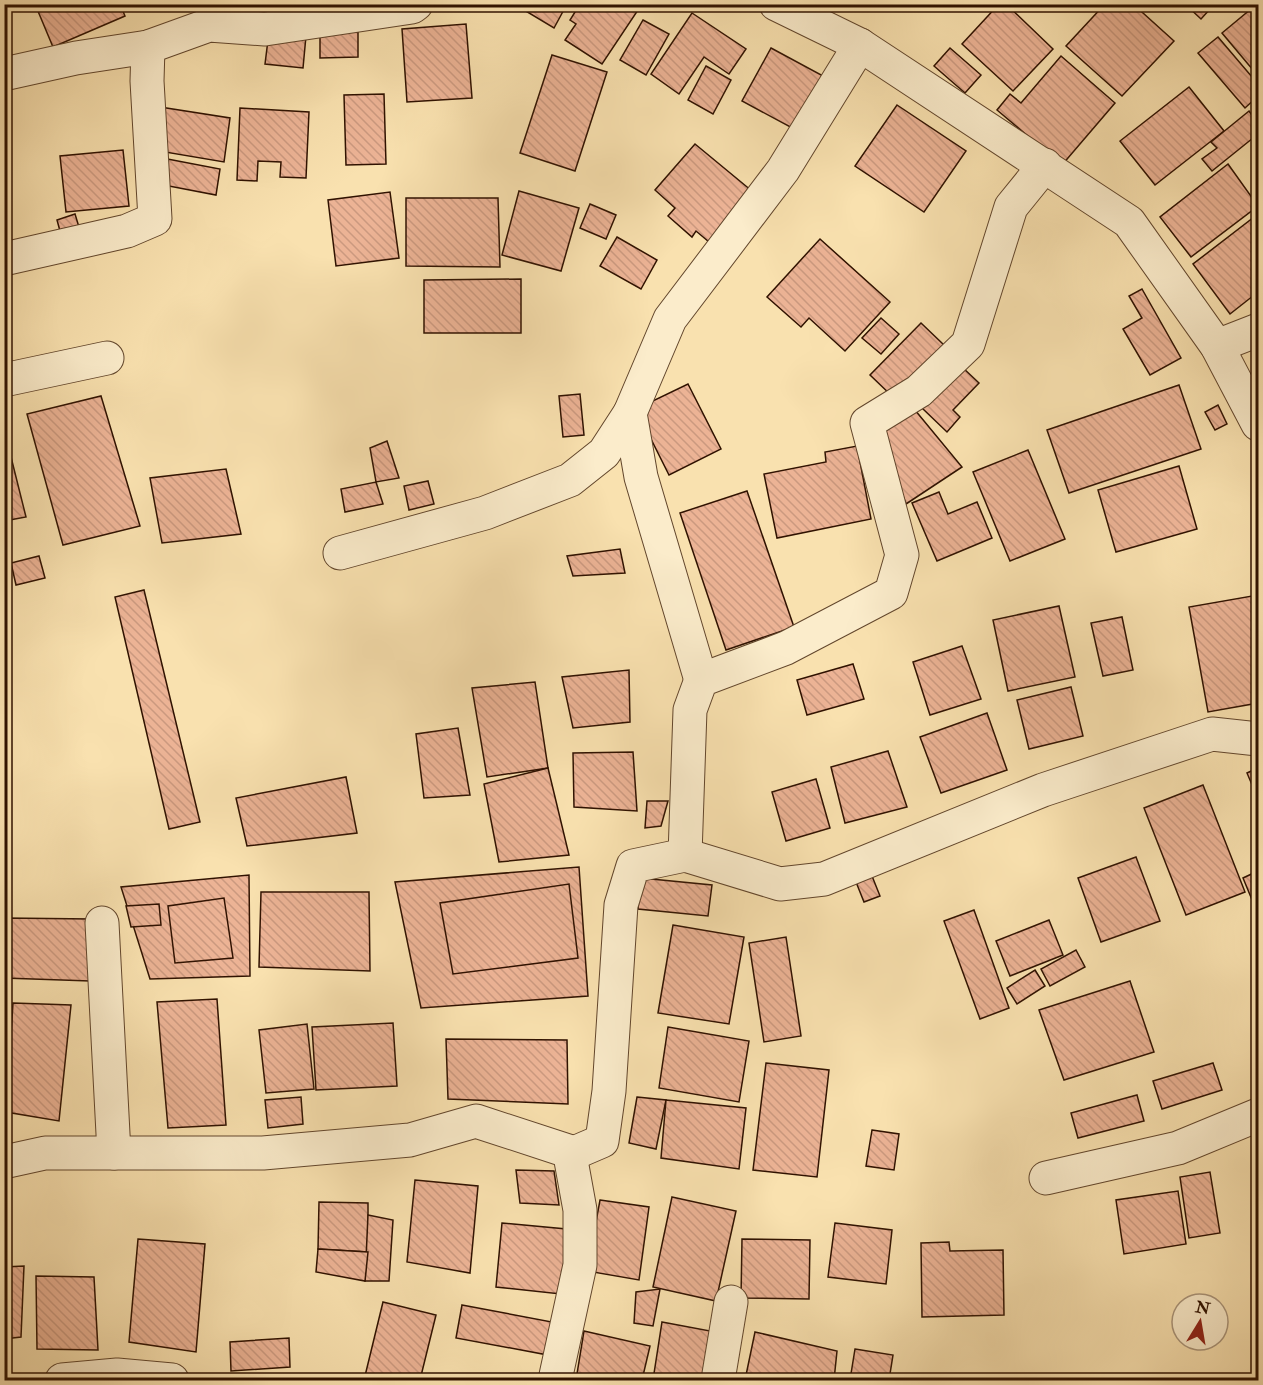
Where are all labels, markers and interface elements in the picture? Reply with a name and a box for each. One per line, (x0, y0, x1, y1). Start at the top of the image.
north arrow (1170, 1292, 1230, 1352)
text: N (1193, 1297, 1212, 1320)

